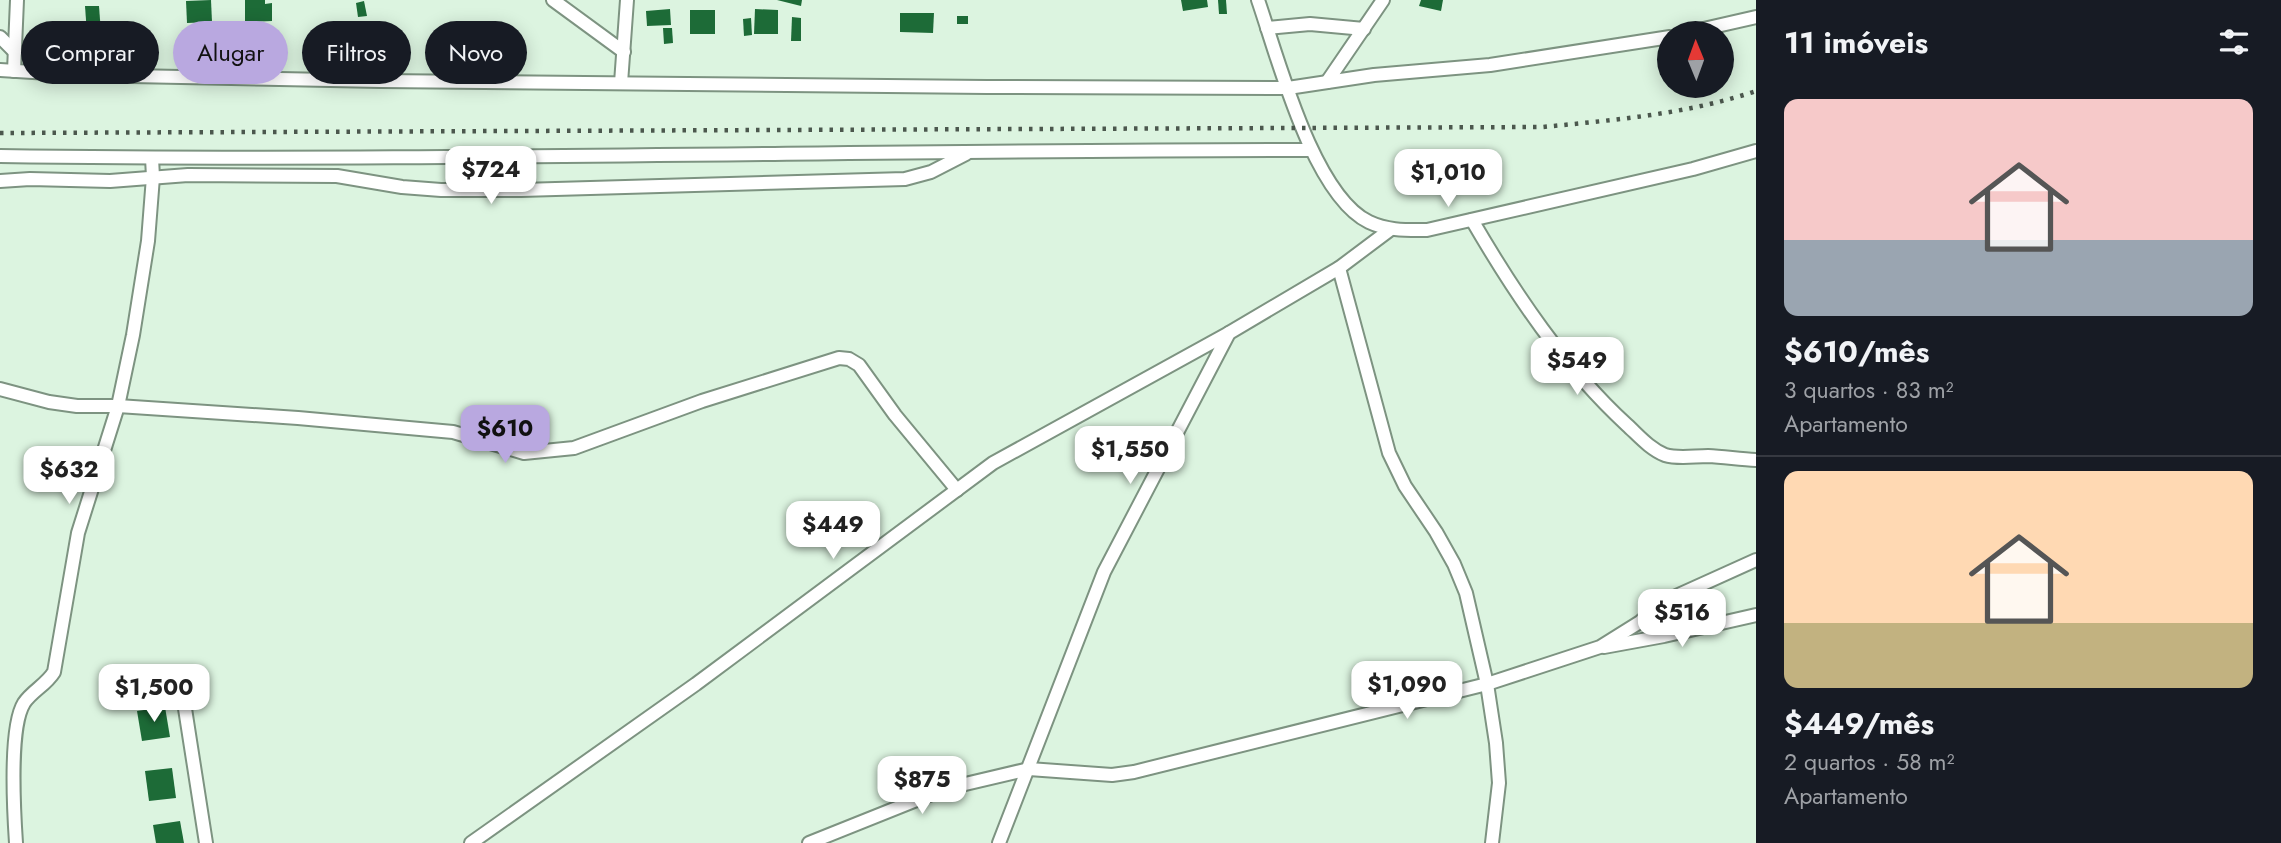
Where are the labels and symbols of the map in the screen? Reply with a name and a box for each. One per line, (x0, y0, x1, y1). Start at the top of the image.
north arrow (1657, 21, 1734, 98)
pin: $724 (450, 146, 532, 206)
pin: $1,010 (1391, 150, 1505, 209)
pin: $549 (1536, 338, 1618, 397)
pin: $610 (464, 406, 546, 465)
pin: $1,550 (1073, 426, 1187, 486)
pin: $632 (28, 447, 110, 506)
pin: $449 (792, 502, 874, 561)
pin: $516 (1641, 590, 1723, 649)
pin: $1,090 (1350, 662, 1464, 721)
pin: $1,500 (97, 664, 211, 724)
pin: $875 (881, 756, 963, 816)

